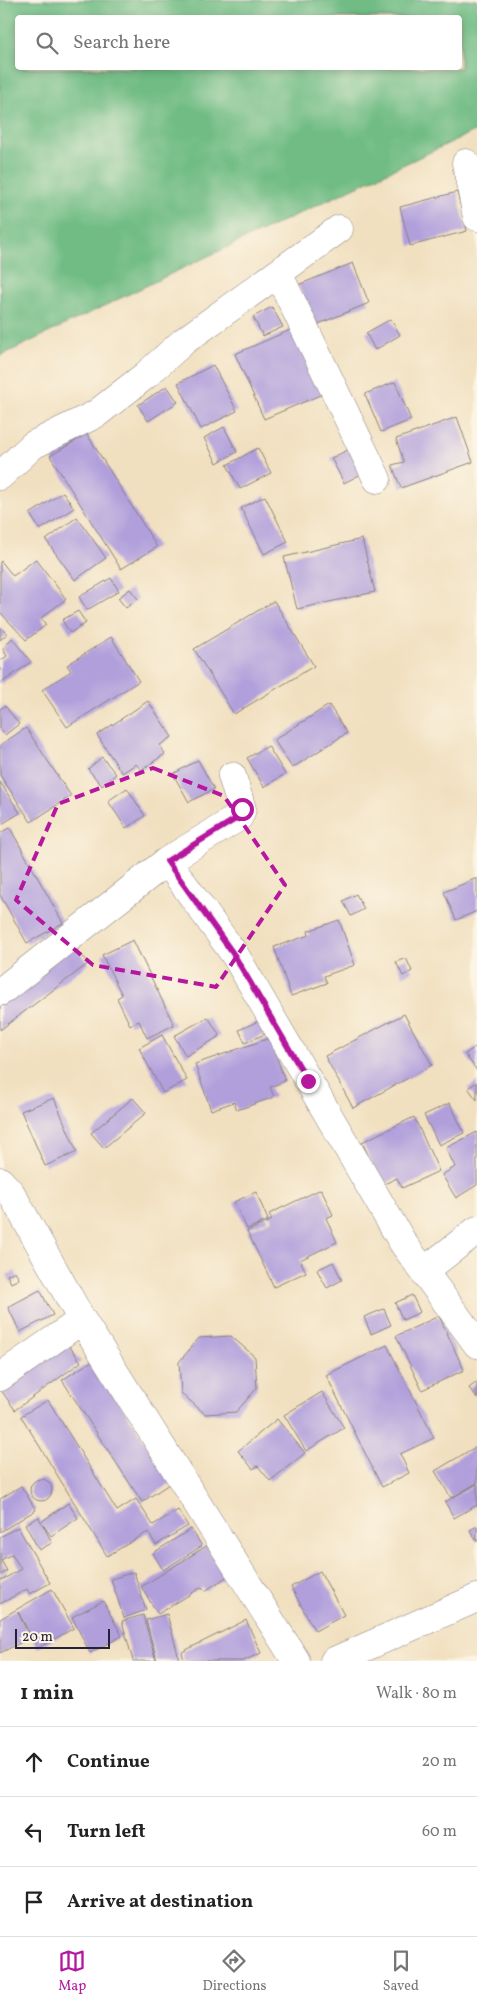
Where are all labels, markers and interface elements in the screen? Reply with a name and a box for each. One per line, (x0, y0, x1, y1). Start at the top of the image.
search box (15, 15, 462, 70)
icon: search (33, 29, 61, 57)
text: Search here (73, 30, 170, 56)
route start (231, 798, 254, 821)
route end (297, 1070, 320, 1093)
scale bar (15, 1626, 110, 1649)
text: 20 m (22, 1628, 53, 1647)
text: 1 min (20, 1679, 74, 1708)
text: Walk · 80 m (376, 1683, 457, 1705)
icon: ahead (20, 1748, 48, 1776)
text: Continue (67, 1749, 150, 1775)
text: 20 m (422, 1751, 457, 1773)
icon: left (20, 1818, 48, 1846)
text: Turn left (67, 1819, 146, 1845)
text: 60 m (422, 1821, 457, 1843)
icon: arrive (20, 1888, 48, 1916)
text: Arrive at destination (67, 1889, 253, 1915)
tab: Map (58, 1947, 86, 1996)
tab: Directions (202, 1947, 267, 1996)
tab: Saved (383, 1947, 419, 1996)

